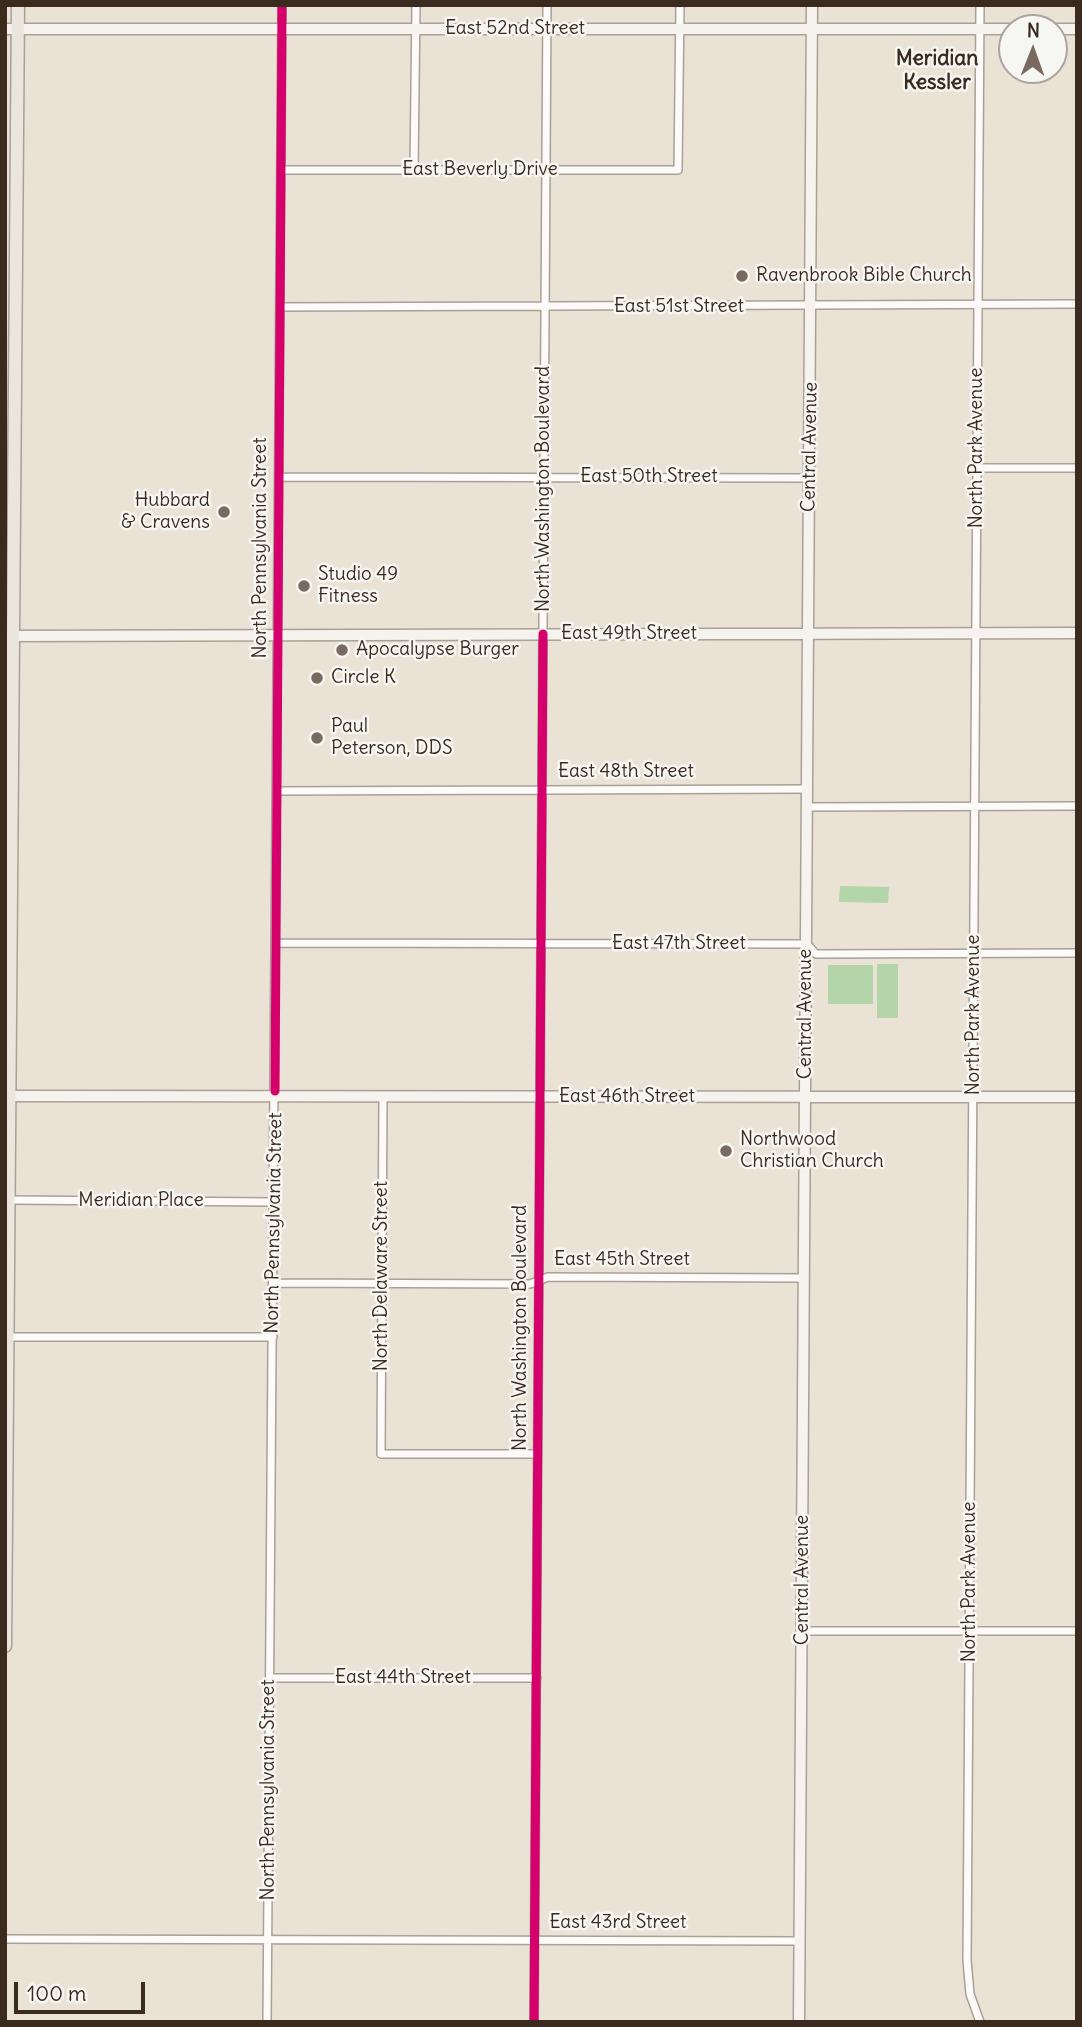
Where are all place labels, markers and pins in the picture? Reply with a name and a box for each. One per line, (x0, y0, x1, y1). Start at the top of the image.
place label: Ravenbrook Bible Church (756, 265, 972, 287)
marker: Ravenbrook Bible Church (734, 268, 750, 284)
place label: Hubbard & Cravens (121, 490, 210, 534)
marker: Hubbard & Cravens (216, 504, 232, 520)
place label: Studio 49 Fitness (318, 564, 398, 608)
marker: Studio 49 Fitness (296, 578, 312, 594)
place label: Apocalypse Burger (356, 639, 519, 661)
marker: Apocalypse Burger (334, 642, 350, 658)
place label: Circle K (331, 667, 396, 689)
marker: Circle K (309, 670, 325, 686)
place label: Paul Peterson, DDS (331, 716, 452, 760)
marker: Paul Peterson, DDS (309, 730, 325, 746)
place label: Northwood Christian Church (740, 1129, 884, 1173)
marker: Northwood Christian Church (718, 1143, 734, 1159)

